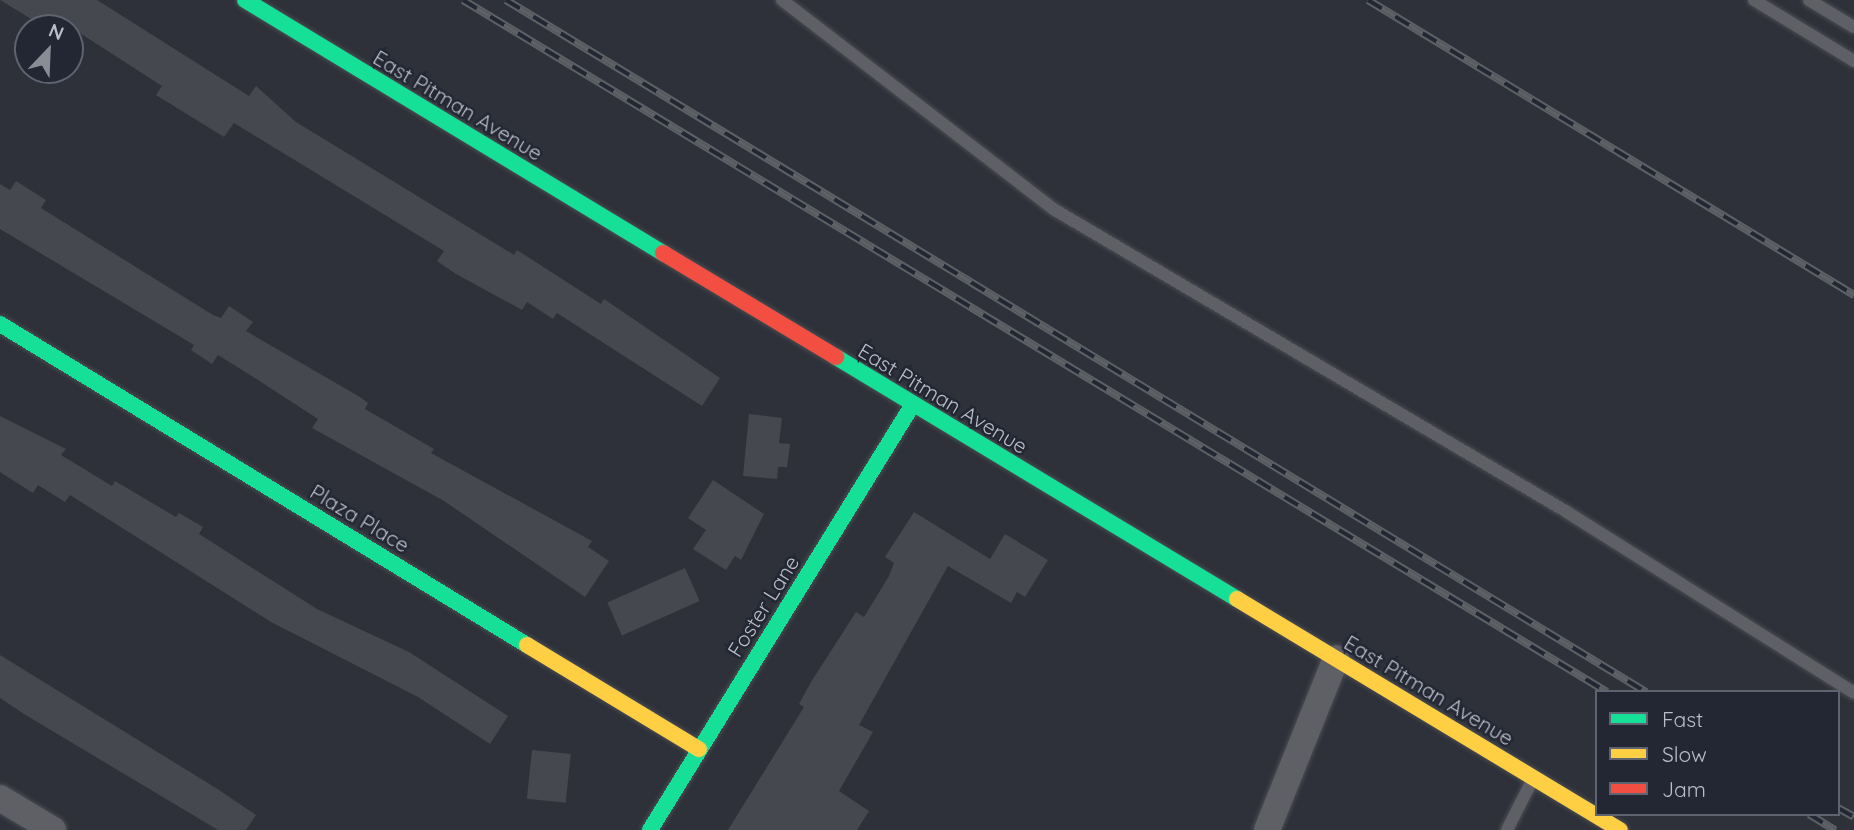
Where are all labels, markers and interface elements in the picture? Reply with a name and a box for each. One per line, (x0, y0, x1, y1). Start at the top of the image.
north arrow (14, 14, 84, 84)
text: N (45, 18, 68, 45)
street label: East Pitman Avenue (369, 44, 547, 166)
street label: East Pitman Avenue (854, 337, 1032, 459)
street label: Plaza Place (306, 479, 414, 557)
street label: Foster Lane (722, 551, 804, 661)
street label: East Pitman Avenue (1340, 629, 1518, 751)
legend (1595, 690, 1840, 816)
text: Fast (1662, 706, 1703, 732)
text: Slow (1662, 741, 1707, 767)
text: Jam (1662, 776, 1706, 802)

